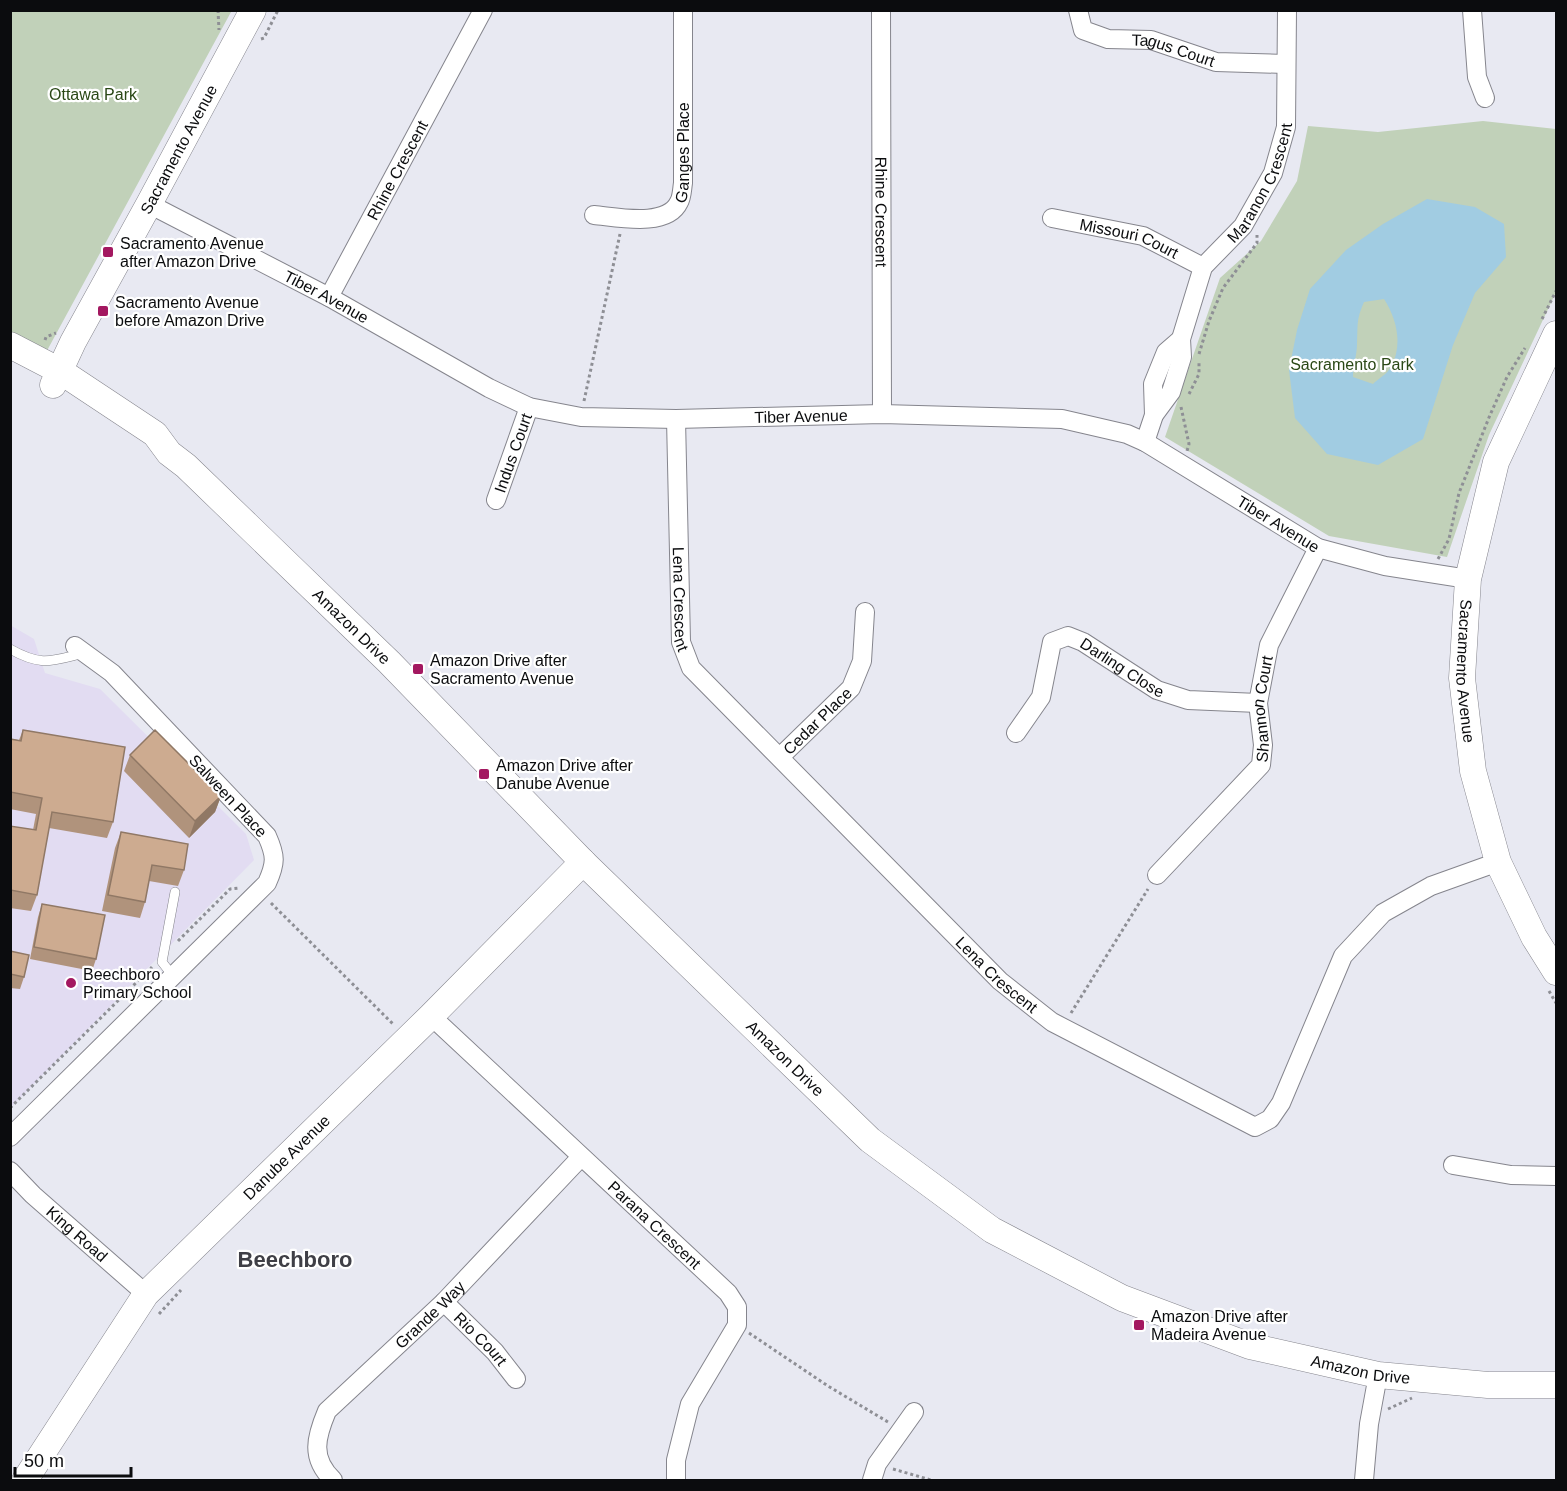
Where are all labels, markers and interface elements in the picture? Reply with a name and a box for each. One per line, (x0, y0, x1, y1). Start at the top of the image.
street label: Tagus Court (1131, 31, 1218, 70)
street label: Sacramento Avenue (137, 82, 220, 217)
park label: Ottawa Park (49, 86, 138, 103)
street label: Ganges Place (671, 102, 692, 205)
street label: Rhine Crescent (364, 117, 431, 223)
street label: Maranon Crescent (1224, 123, 1295, 246)
street label: Rhine Crescent (873, 157, 890, 268)
street label: Missouri Court (1078, 215, 1182, 262)
place label: Sacramento Avenue after Amazon Drive (120, 235, 264, 270)
marker: Sacramento Avenue after Amazon Drive (101, 245, 115, 259)
street label: Tiber Avenue (281, 267, 372, 326)
place label: Sacramento Avenue before Amazon Drive (115, 294, 265, 329)
marker: Sacramento Avenue before Amazon Drive (96, 304, 110, 318)
park label: Sacramento Park (1290, 356, 1415, 373)
street label: Tiber Avenue (754, 406, 848, 426)
street label: Indus Court (491, 411, 535, 495)
street label: Tiber Avenue (1234, 492, 1323, 555)
street label: Lena Crescent (670, 547, 692, 654)
street label: Amazon Drive (310, 585, 394, 667)
street label: Sacramento Avenue (1453, 599, 1478, 744)
street label: Darling Close (1077, 634, 1166, 700)
place label: Amazon Drive after Sacramento Avenue (430, 652, 574, 687)
street label: Shannon Court (1249, 654, 1275, 763)
marker: Amazon Drive after Sacramento Avenue (411, 662, 425, 676)
street label: Cedar Place (780, 684, 855, 758)
street label: Salween Place (186, 751, 270, 841)
place label: Amazon Drive after Danube Avenue (496, 757, 634, 792)
marker: Amazon Drive after Danube Avenue (477, 767, 491, 781)
street label: Lena Crescent (953, 933, 1041, 1016)
place label: Beechboro Primary School (83, 966, 191, 1001)
marker: Beechboro Primary School (64, 976, 78, 990)
street label: Amazon Drive (743, 1017, 828, 1099)
street label: Danube Avenue (240, 1111, 333, 1203)
street label: Parana Crescent (605, 1178, 705, 1272)
street label: King Road (43, 1203, 111, 1265)
district label: Beechboro (238, 1247, 352, 1272)
street label: Grande Way (392, 1278, 468, 1352)
place label: Amazon Drive after Madeira Avenue (1151, 1308, 1289, 1343)
street label: Rio Court (451, 1309, 511, 1369)
marker: Amazon Drive after Madeira Avenue (1132, 1318, 1146, 1332)
street label: Amazon Drive (1310, 1352, 1411, 1386)
scale bar (15, 1440, 130, 1478)
text: 50 m (24, 1451, 64, 1471)

